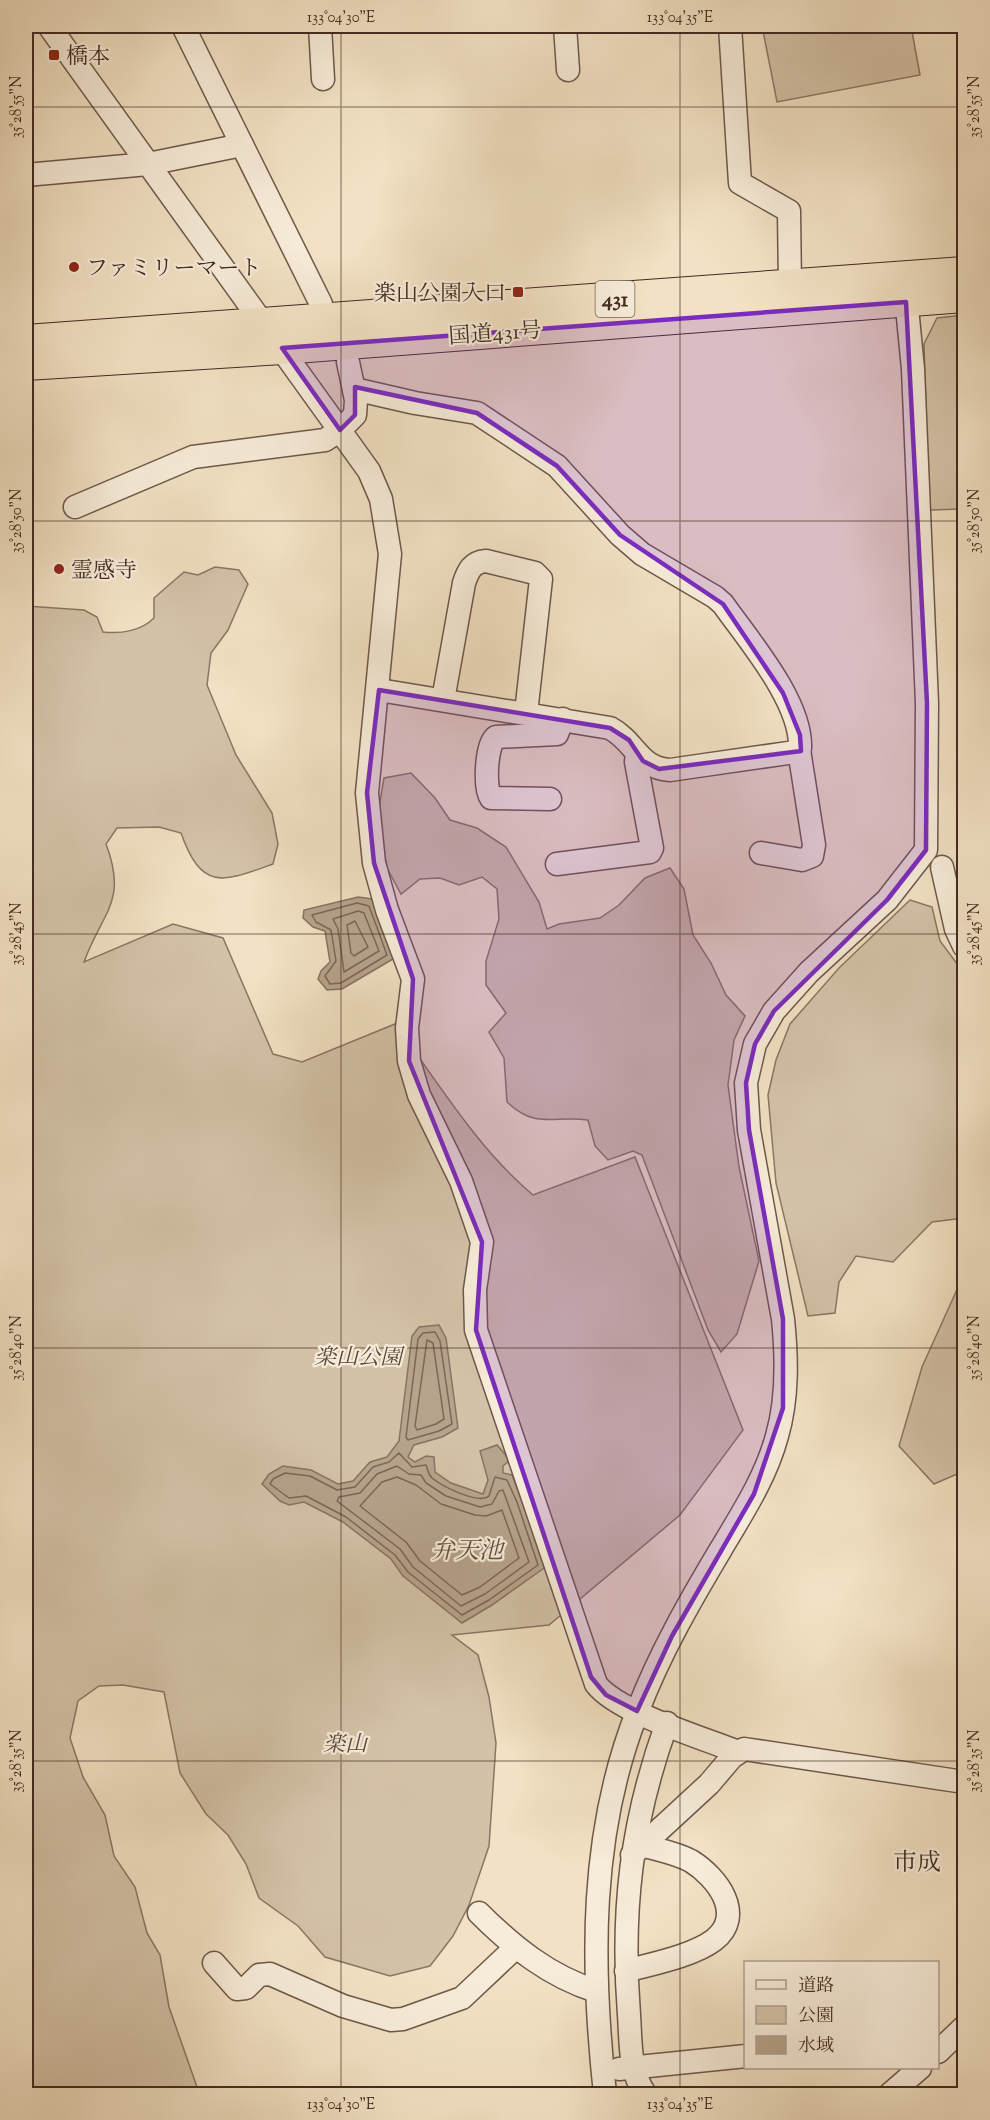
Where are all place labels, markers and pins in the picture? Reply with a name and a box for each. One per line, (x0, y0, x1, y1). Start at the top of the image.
place label: 橋本 (66, 42, 110, 74)
marker: 橋本 (47, 48, 61, 62)
place label: ファミリーマート (86, 254, 262, 286)
marker: ファミリーマート (67, 260, 81, 274)
place label: 楽山公園入口 (374, 279, 506, 311)
marker: 楽山公園入口 (511, 285, 525, 299)
place label: 霊感寺 (71, 556, 137, 588)
marker: 霊感寺 (52, 562, 66, 576)

